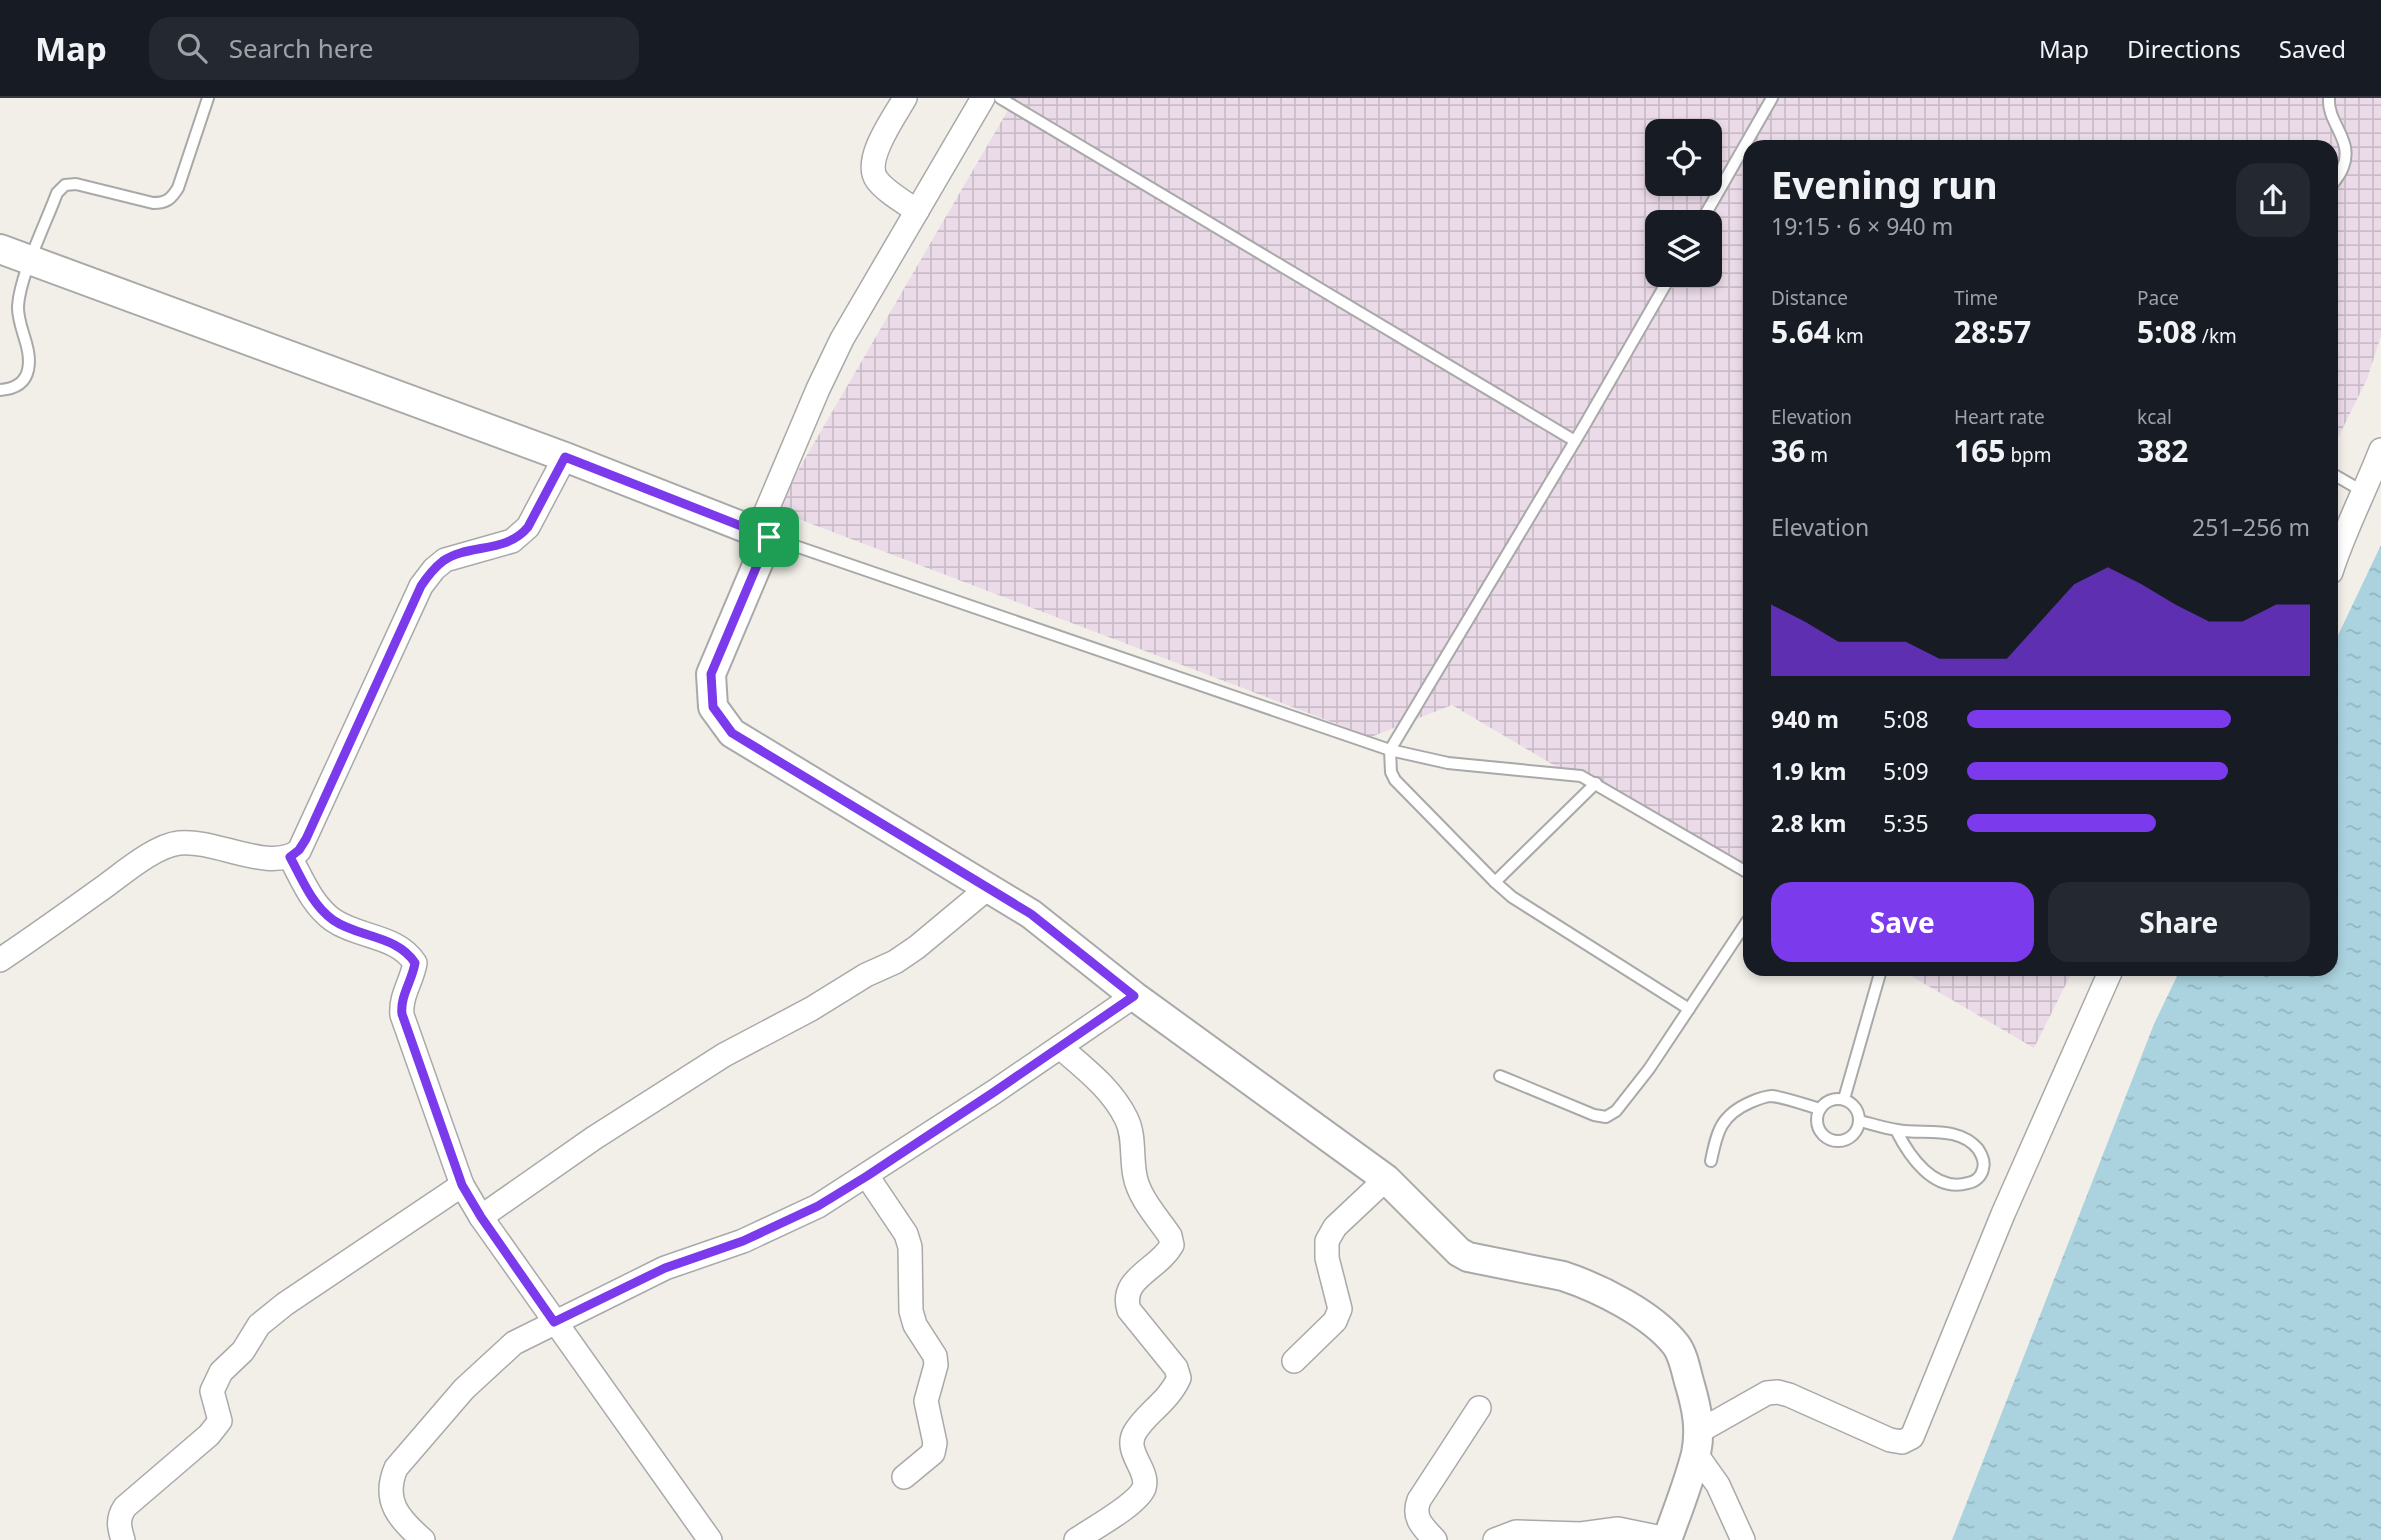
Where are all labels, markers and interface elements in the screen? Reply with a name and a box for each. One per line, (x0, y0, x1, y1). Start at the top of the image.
search box (149, 17, 639, 80)
text: Map (35, 26, 107, 71)
icon: search (173, 29, 211, 67)
text: Search here (229, 30, 373, 66)
text: Map (2039, 32, 2089, 65)
text: Directions (2127, 32, 2241, 65)
text: Saved (2279, 32, 2346, 65)
map controls (1645, 119, 1722, 287)
button: locate (1645, 119, 1722, 196)
text: Evening run (1771, 158, 1998, 210)
button: share (2236, 163, 2310, 237)
button: layers (1645, 210, 1722, 287)
text: 19:15 · 6 × 940 m (1771, 210, 1953, 242)
text: Distance (1771, 285, 1848, 311)
text: Time (1954, 285, 1998, 311)
text: Pace (2137, 285, 2179, 311)
text: 5.64 (1771, 311, 1831, 352)
text: 28:57 (1954, 311, 2031, 352)
text: 5:08 (2137, 311, 2197, 352)
text: km (1831, 323, 1864, 349)
text: /km (2197, 323, 2237, 349)
text: Elevation (1771, 404, 1852, 430)
text: Heart rate (1954, 404, 2045, 430)
text: kcal (2137, 404, 2172, 430)
text: 36 (1771, 430, 1805, 471)
text: 165 (1954, 430, 2005, 471)
text: 382 (2137, 430, 2188, 471)
text: m (1805, 442, 1828, 468)
text: bpm (2005, 442, 2052, 468)
pin (739, 507, 799, 567)
text: Elevation (1771, 511, 1869, 543)
text: 251–256 m (2192, 511, 2310, 543)
icon: arrive (750, 518, 788, 556)
text: 940 m (1771, 703, 1839, 735)
text: 5:08 (1883, 703, 1929, 735)
text: 1.9 km (1771, 755, 1846, 787)
text: 5:09 (1883, 755, 1929, 787)
text: 2.8 km (1771, 807, 1846, 839)
text: 5:35 (1883, 807, 1929, 839)
button: Save (1771, 882, 2034, 962)
button: Share (2048, 882, 2310, 962)

